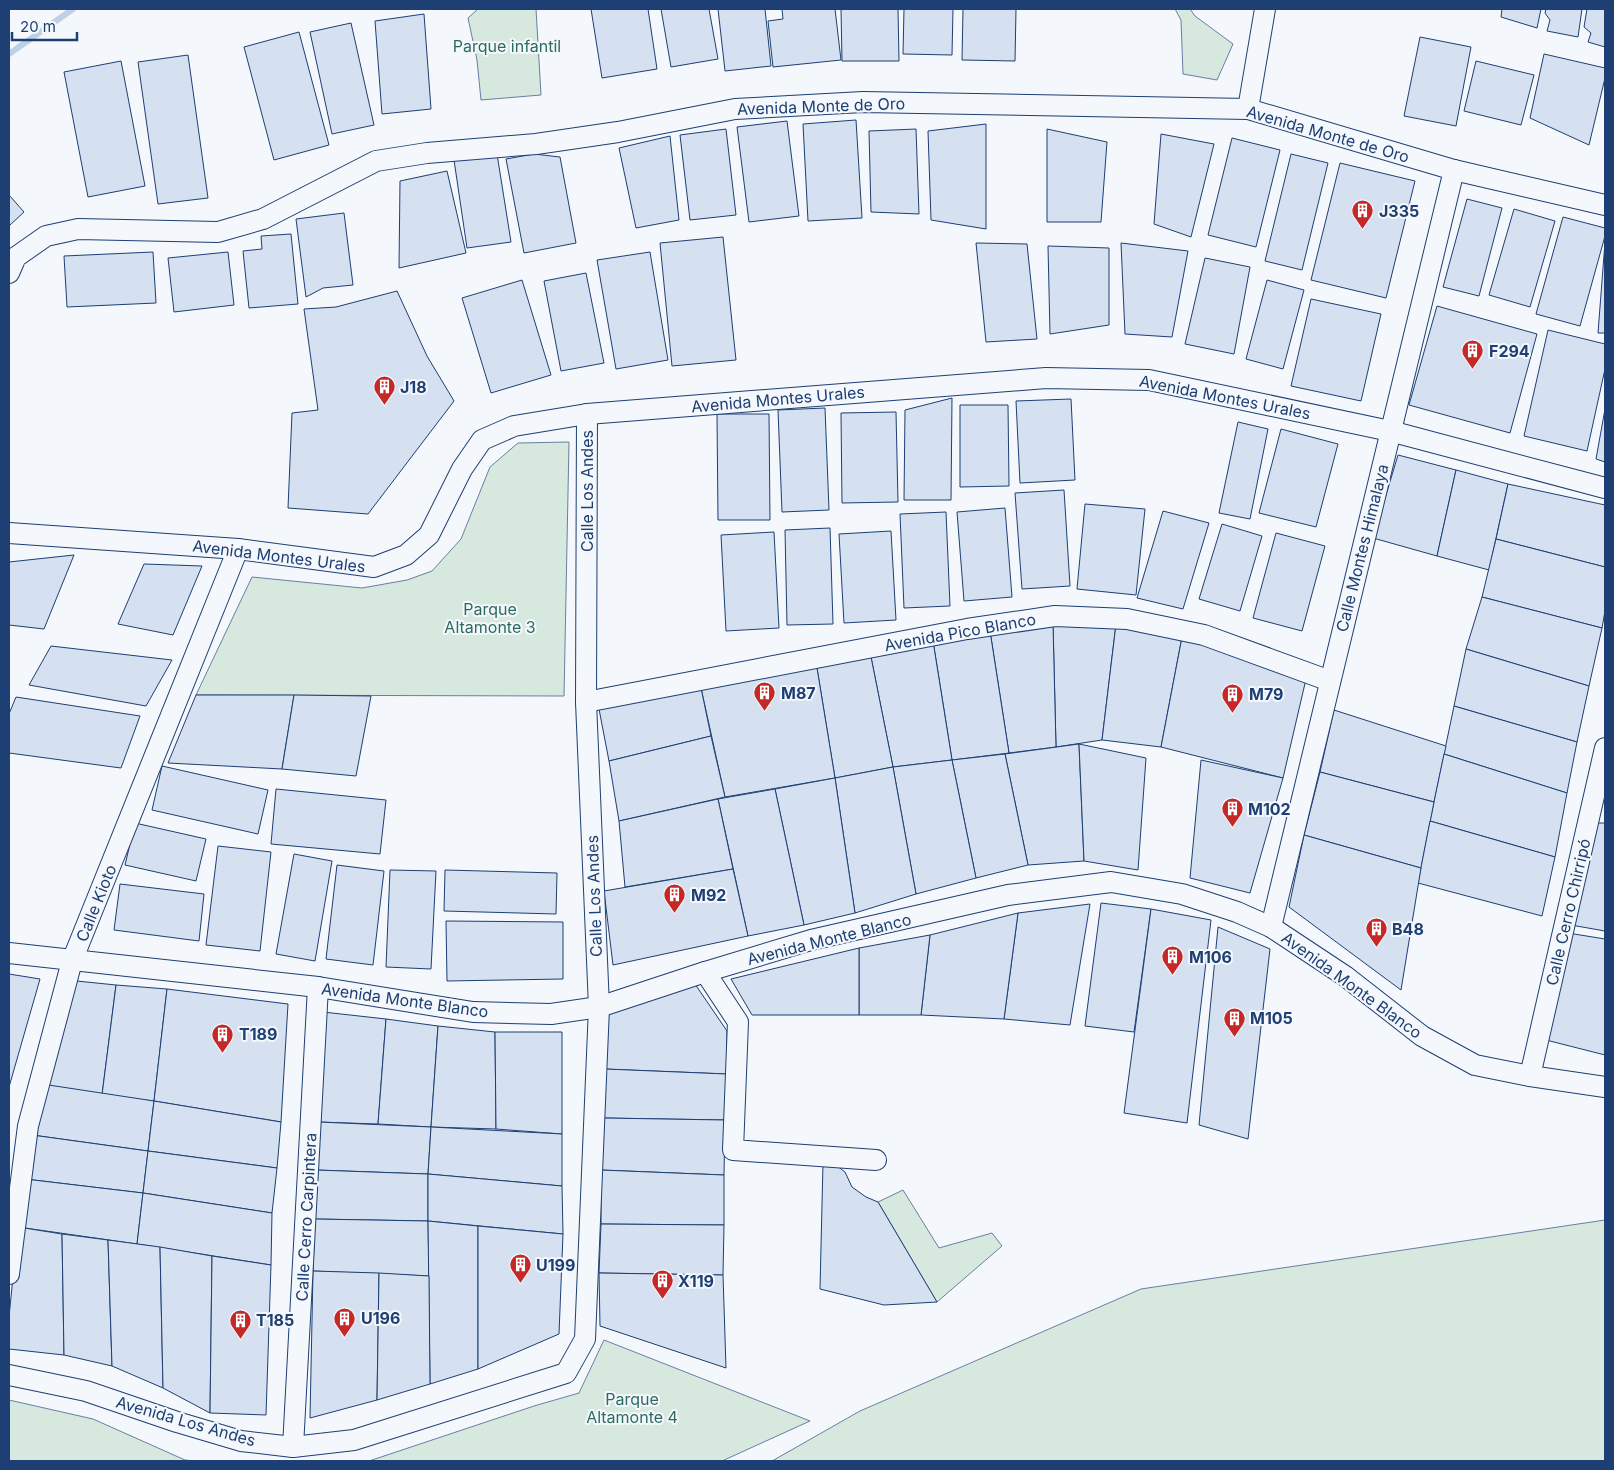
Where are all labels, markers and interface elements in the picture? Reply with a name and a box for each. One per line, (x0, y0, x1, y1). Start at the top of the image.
scale bar (12, 10, 78, 42)
text: 20 m (20, 17, 56, 36)
park label: Parque infantil (453, 36, 561, 56)
street label: Avenida Monte de Oro (737, 93, 905, 119)
street label: Avenida Monte de Oro (1244, 101, 1412, 167)
building icon: J335 (1351, 199, 1375, 230)
place label: J335 (1379, 201, 1419, 221)
building icon: F294 (1461, 339, 1485, 370)
place label: F294 (1489, 341, 1530, 361)
street label: Avenida Montes Urales (1138, 371, 1312, 423)
building icon: J18 (372, 375, 396, 406)
place label: J18 (400, 377, 427, 397)
street label: Avenida Montes Urales (690, 381, 866, 417)
street label: Calle Los Andes (577, 430, 597, 552)
street label: Calle Montes Himalaya (1331, 462, 1393, 634)
street label: Avenida Montes Urales (191, 535, 367, 577)
park label: Parque Altamonte 3 (444, 599, 536, 637)
street label: Avenida Pico Blanco (883, 609, 1037, 655)
building icon: M87 (753, 681, 777, 712)
building icon: M79 (1221, 682, 1245, 713)
place label: M87 (781, 683, 816, 703)
place label: M79 (1249, 684, 1283, 704)
building icon: M102 (1220, 797, 1244, 828)
place label: M102 (1248, 799, 1291, 819)
street label: Calle Los Andes (582, 835, 606, 957)
street label: Calle Cerro Chirripó (1541, 837, 1595, 987)
street label: Calle Kioto (71, 862, 121, 944)
building icon: M92 (663, 883, 687, 914)
place label: M92 (691, 885, 726, 905)
street label: Avenida Monte Blanco (745, 909, 913, 969)
building icon: B48 (1364, 917, 1388, 948)
place label: B48 (1392, 919, 1424, 939)
street label: Avenida Monte Blanco (1278, 927, 1426, 1043)
building icon: M106 (1161, 945, 1185, 976)
place label: M106 (1189, 947, 1232, 967)
street label: Avenida Monte Blanco (320, 978, 490, 1022)
building icon: M105 (1222, 1006, 1246, 1037)
place label: M105 (1250, 1008, 1293, 1028)
building icon: T189 (211, 1022, 235, 1053)
place label: T189 (239, 1024, 277, 1044)
street label: Calle Cerro Carpintera (292, 1132, 320, 1302)
building icon: U199 (508, 1253, 532, 1284)
place label: U199 (536, 1255, 575, 1275)
building icon: X119 (650, 1269, 674, 1300)
place label: X119 (678, 1271, 714, 1291)
building icon: U196 (333, 1306, 357, 1337)
building icon: T185 (228, 1308, 252, 1339)
place label: U196 (361, 1308, 400, 1328)
place label: T185 (256, 1310, 294, 1330)
park label: Parque Altamonte 4 (586, 1389, 678, 1427)
street label: Avenida Los Andes (114, 1392, 258, 1450)

